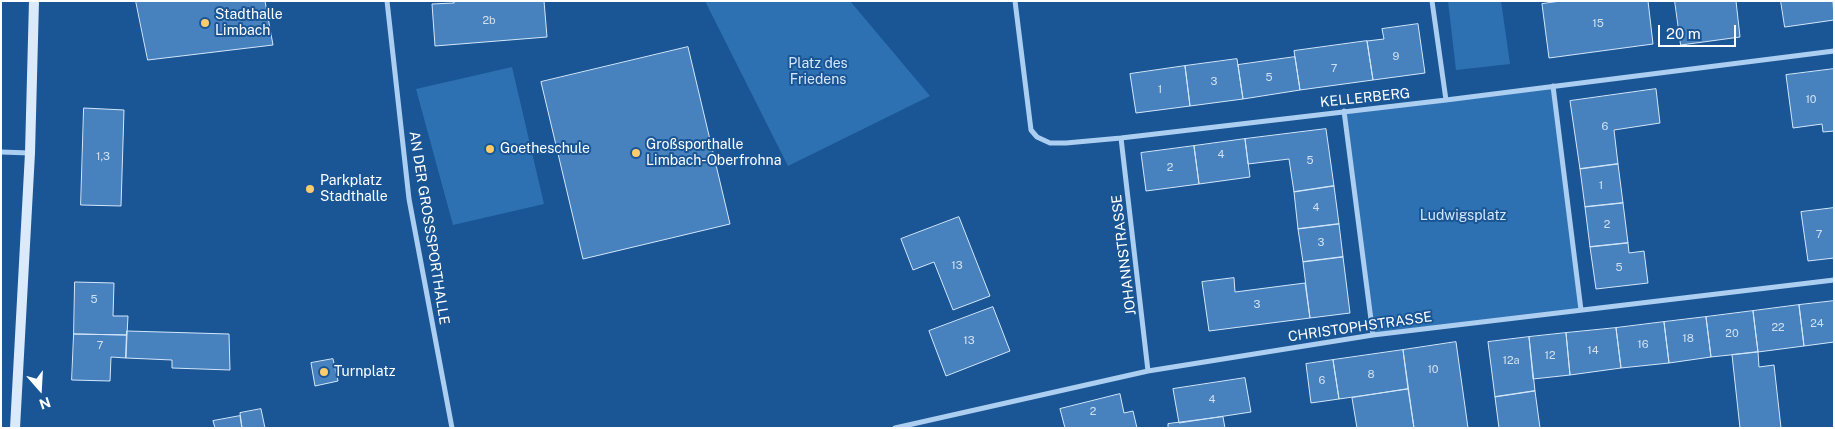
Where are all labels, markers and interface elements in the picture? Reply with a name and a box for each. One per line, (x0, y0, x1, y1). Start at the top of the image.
place label: Stadthalle Limbach (215, 7, 283, 40)
house number: 2b (482, 14, 496, 28)
scale bar (1660, 15, 1738, 47)
marker: Stadthalle Limbach (199, 17, 211, 29)
house number: 15 (1592, 17, 1604, 31)
text: 20 m (1666, 25, 1701, 42)
house number: 9 (1393, 50, 1399, 64)
park label: Platz des Friedens (788, 56, 848, 88)
house number: 7 (1331, 62, 1337, 76)
house number: 5 (1265, 71, 1273, 85)
house number: 3 (1211, 75, 1217, 89)
house number: 1 (1158, 83, 1162, 97)
street label: KELLERBERG (1319, 85, 1411, 111)
house number: 10 (1805, 93, 1817, 107)
house number: 6 (1602, 120, 1608, 134)
street label: AN DER GROSSSPORTHALLE (405, 130, 453, 326)
place label: Großsporthalle Limbach-Oberfrohna (646, 137, 781, 170)
place label: Goetheschule (500, 141, 590, 157)
marker: Goetheschule (484, 143, 496, 155)
marker: Großsporthalle Limbach-Oberfrohna (630, 147, 642, 159)
house number: 4 (1218, 148, 1224, 162)
house number: 1,3 (96, 150, 110, 164)
house number: 5 (1306, 154, 1314, 168)
house number: 2 (1167, 161, 1173, 175)
place label: Parkplatz Stadthalle (320, 173, 388, 206)
house number: 1 (1599, 179, 1603, 193)
marker: Parkplatz Stadthalle (304, 183, 316, 195)
street label: JOHANNSTRASSE (1108, 194, 1140, 316)
house number: 4 (1313, 201, 1319, 215)
park label: Ludwigsplatz (1420, 208, 1506, 224)
house number: 2 (1604, 218, 1610, 232)
house number: 7 (1816, 228, 1822, 242)
house number: 3 (1318, 236, 1324, 250)
house number: 13 (951, 259, 963, 273)
house number: 5 (1615, 261, 1623, 275)
house number: 5 (90, 293, 98, 307)
house number: 3 (1254, 298, 1260, 312)
street label: CHRISTOPHSTRASSE (1287, 309, 1433, 345)
house number: 24 (1810, 317, 1824, 331)
house number: 22 (1771, 321, 1785, 335)
house number: 20 (1725, 327, 1739, 341)
house number: 18 (1682, 332, 1694, 346)
house number: 13 (963, 334, 975, 348)
house number: 16 (1637, 338, 1649, 352)
house number: 7 (97, 339, 103, 353)
house number: 14 (1587, 344, 1599, 358)
house number: 12 (1544, 349, 1556, 363)
house number: 12a (1502, 354, 1520, 368)
house number: 10 (1427, 363, 1439, 377)
north arrow (15, 364, 65, 414)
place label: Turnplatz (334, 364, 395, 380)
marker: Turnplatz (318, 366, 330, 378)
house number: 8 (1367, 368, 1375, 382)
house number: 6 (1319, 374, 1325, 388)
house number: 4 (1209, 393, 1215, 407)
text: N (37, 394, 53, 413)
house number: 2 (1090, 405, 1096, 419)

